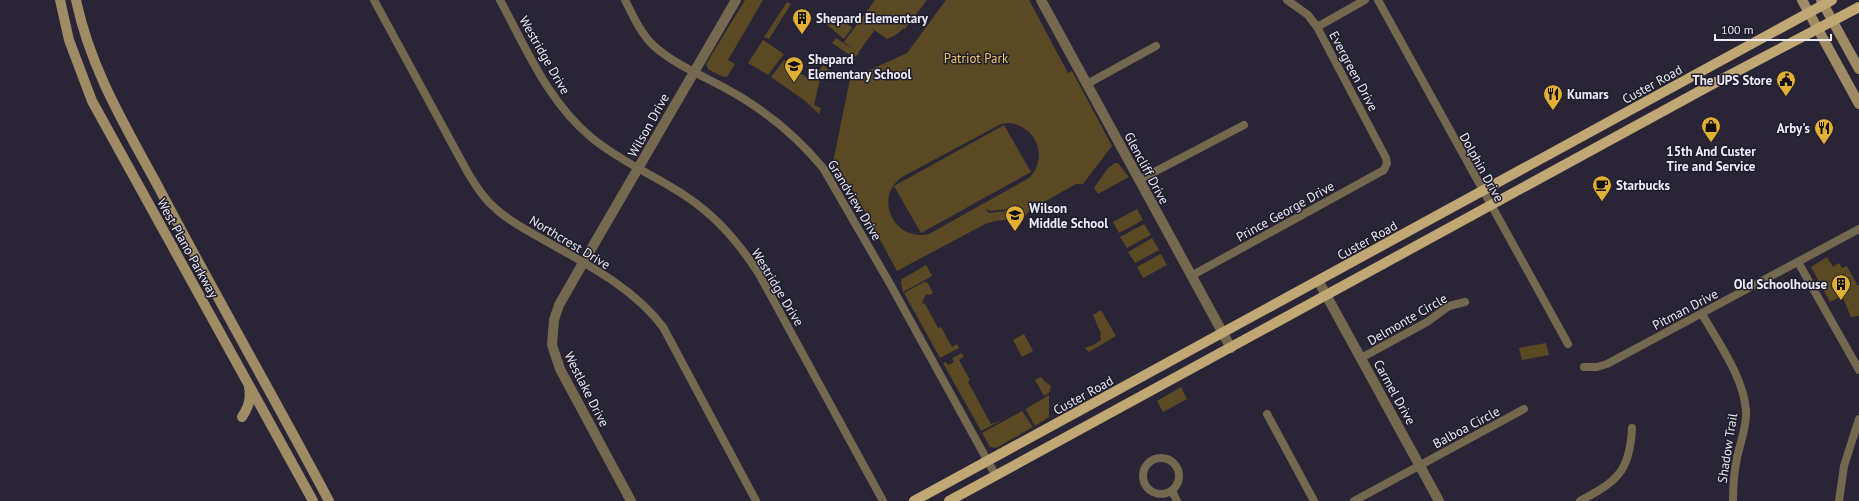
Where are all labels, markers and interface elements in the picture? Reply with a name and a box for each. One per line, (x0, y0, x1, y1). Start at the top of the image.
building icon: Shepard Elementary (791, 7, 813, 35)
place label: Shepard Elementary (816, 10, 929, 27)
street label: Westridge Drive (515, 13, 574, 98)
scale bar (1715, 16, 1831, 42)
text: 100 m (1721, 22, 1754, 37)
street label: Evergreen Drive (1325, 28, 1382, 114)
park label: Patriot Park (944, 50, 1009, 67)
place label: Shepard Elementary School (808, 51, 912, 83)
school or university icon: Shepard Elementary School (783, 55, 805, 83)
street label: Custer Road (1619, 61, 1685, 108)
public building icon: The UPS Store (1775, 69, 1797, 97)
place label: The UPS Store (1692, 72, 1772, 89)
restaurant icon: Kumars (1542, 83, 1564, 111)
place label: Kumars (1567, 86, 1609, 103)
street label: Wilson Drive (624, 90, 673, 160)
shop icon: 15th And Custer Tire and Service (1700, 115, 1722, 143)
restaurant icon: Arby's (1813, 117, 1835, 145)
place label: Arby's (1777, 120, 1811, 137)
street label: Glencliff Drive (1120, 129, 1173, 207)
street label: Dolphin Drive (1456, 130, 1508, 205)
place label: 15th And Custer Tire and Service (1666, 143, 1756, 175)
street label: Grandview Drive (824, 157, 885, 244)
cafe icon: Starbucks (1591, 174, 1613, 202)
street label: Prince George Drive (1233, 177, 1337, 245)
place label: Starbucks (1616, 177, 1670, 194)
street label: West Plano Parkway (153, 195, 222, 301)
place label: Wilson Middle School (1029, 200, 1108, 232)
school or university icon: Wilson Middle School (1004, 204, 1026, 232)
street label: Northcrest Drive (526, 212, 613, 273)
street label: Custer Road (1334, 217, 1400, 264)
street label: Westridge Drive (748, 245, 807, 329)
building icon: Old Schoolhouse (1830, 273, 1852, 301)
place label: Old Schoolhouse (1734, 276, 1827, 293)
street label: Pitman Drive (1650, 285, 1721, 334)
street label: Delmonte Circle (1364, 290, 1450, 349)
street label: Westlake Drive (560, 349, 613, 430)
street label: Carmel Drive (1370, 357, 1419, 428)
street label: Custer Road (1050, 372, 1116, 419)
street label: Balboa Circle (1430, 403, 1503, 452)
street label: Shadow Trail (1714, 412, 1741, 484)

